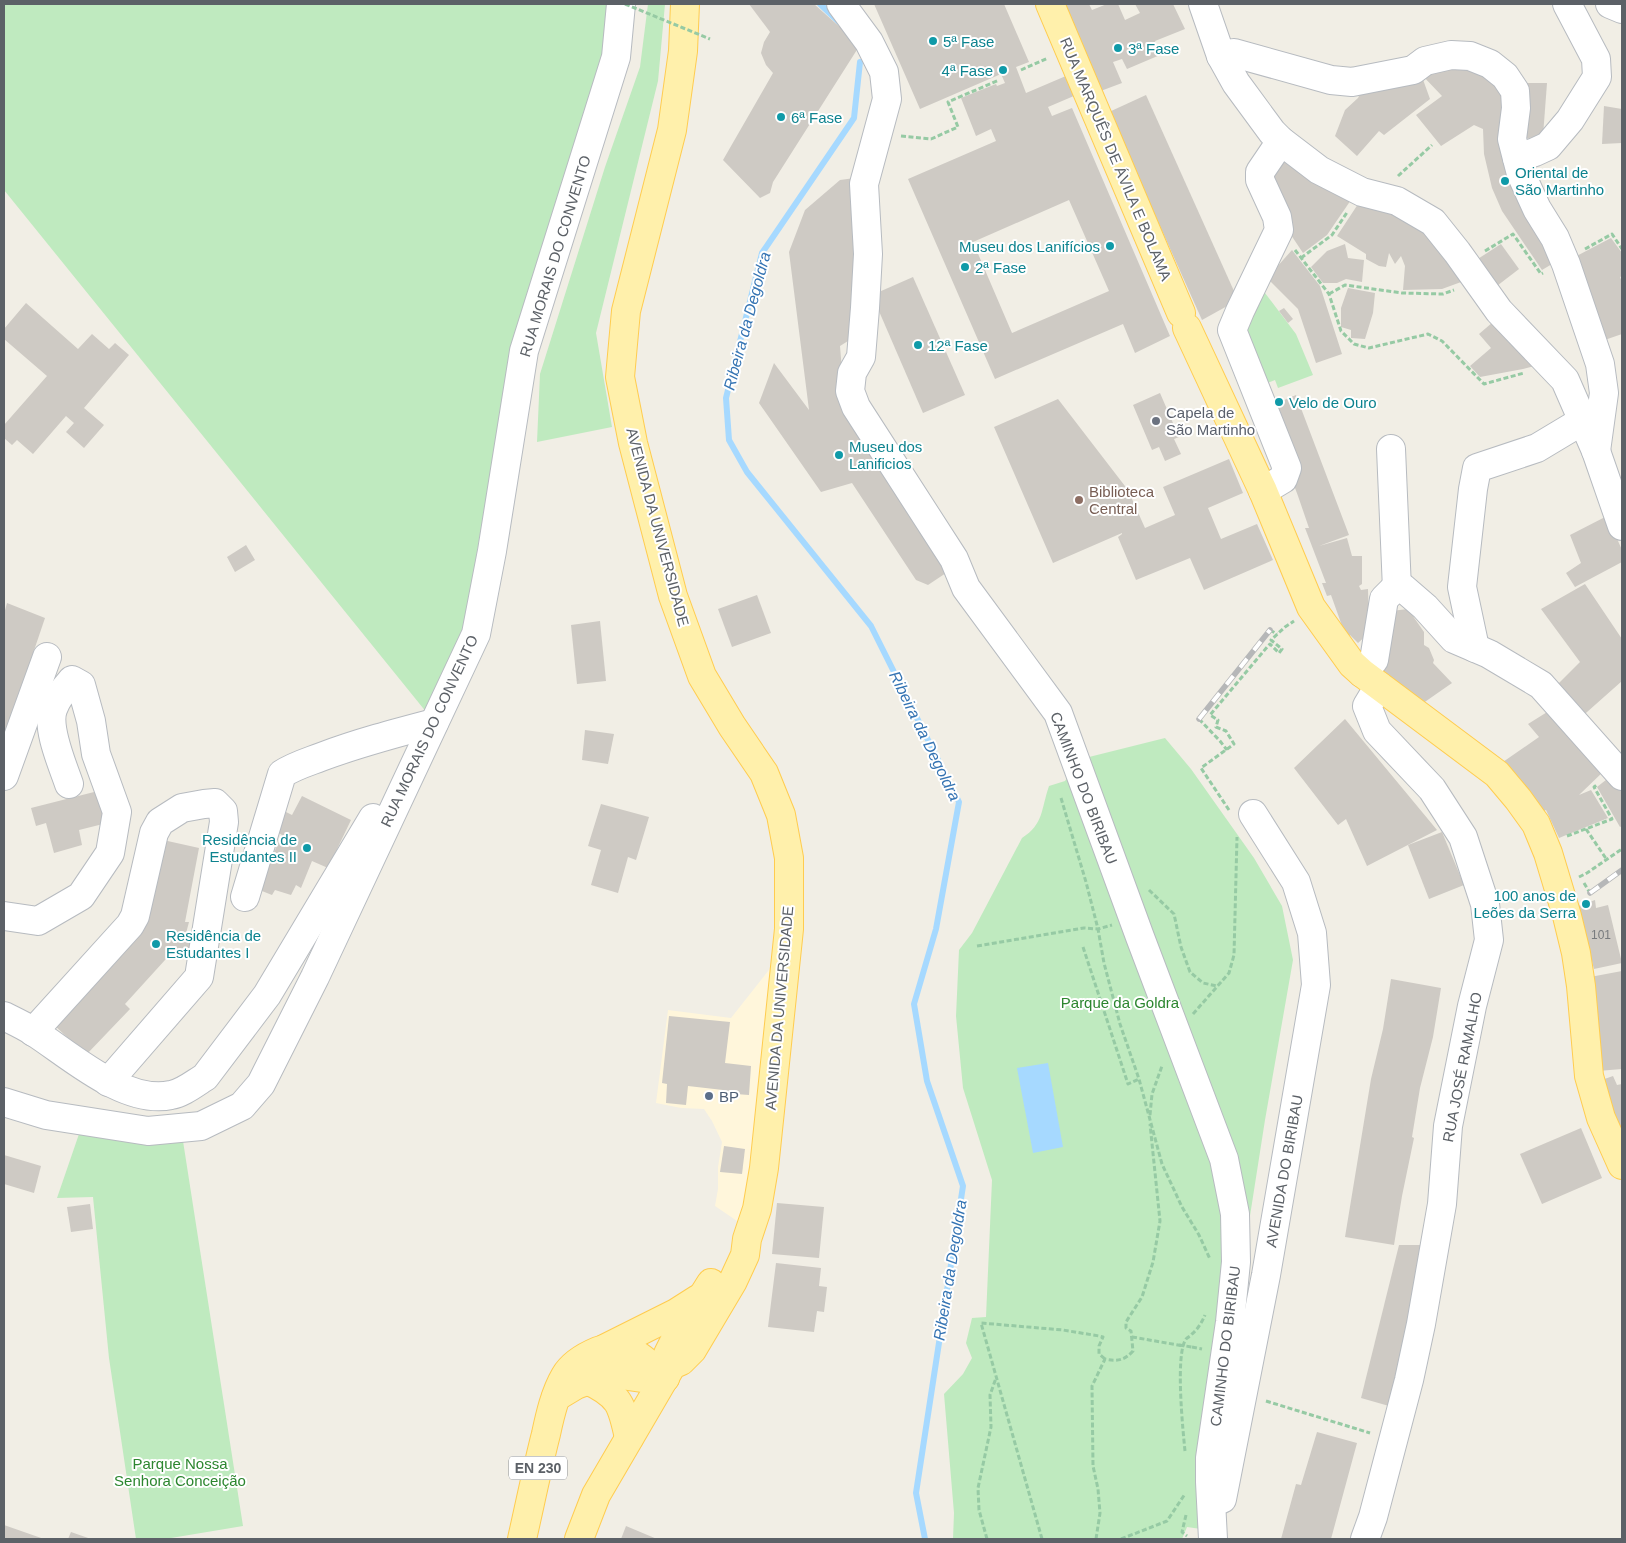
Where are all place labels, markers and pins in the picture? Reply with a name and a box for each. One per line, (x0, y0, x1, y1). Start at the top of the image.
place label: 5ª Fase (943, 33, 994, 50)
marker: 5ª Fase (927, 35, 939, 47)
place label: 3ª Fase (1128, 40, 1179, 57)
marker: 3ª Fase (1112, 42, 1124, 54)
place label: 4ª Fase (942, 62, 993, 79)
marker: 4ª Fase (997, 64, 1009, 76)
place label: 6ª Fase (791, 109, 842, 126)
marker: 6ª Fase (775, 111, 787, 123)
place label: Oriental de São Martinho (1515, 164, 1604, 198)
marker: Oriental de São Martinho (1499, 175, 1511, 187)
place label: Museu dos Lanifícios (959, 238, 1100, 255)
marker: Museu dos Lanifícios (1104, 240, 1116, 252)
place label: 2ª Fase (975, 259, 1026, 276)
marker: 2ª Fase (959, 261, 971, 273)
place label: 12ª Fase (928, 337, 988, 354)
marker: 12ª Fase (912, 339, 924, 351)
place label: Velo de Ouro (1289, 394, 1377, 411)
marker: Velo de Ouro (1273, 396, 1285, 408)
place label: Capela de São Martinho (1166, 404, 1255, 438)
marker: Capela de São Martinho (1150, 415, 1162, 427)
place label: Museu dos Lanificios (849, 438, 922, 472)
marker: Museu dos Lanificios (833, 449, 845, 461)
place label: Biblioteca Central (1089, 483, 1155, 517)
marker: Biblioteca Central (1073, 494, 1085, 506)
place label: Residência de Estudantes II (202, 831, 297, 865)
marker: Residência de Estudantes II (301, 842, 313, 854)
place label: 100 anos de Leões da Serra (1473, 887, 1577, 921)
marker: 100 anos de Leões da Serra (1580, 898, 1592, 910)
place label: Residência de Estudantes I (166, 927, 261, 961)
marker: Residência de Estudantes I (150, 938, 162, 950)
place label: BP (719, 1088, 739, 1105)
marker: BP (703, 1090, 715, 1102)

